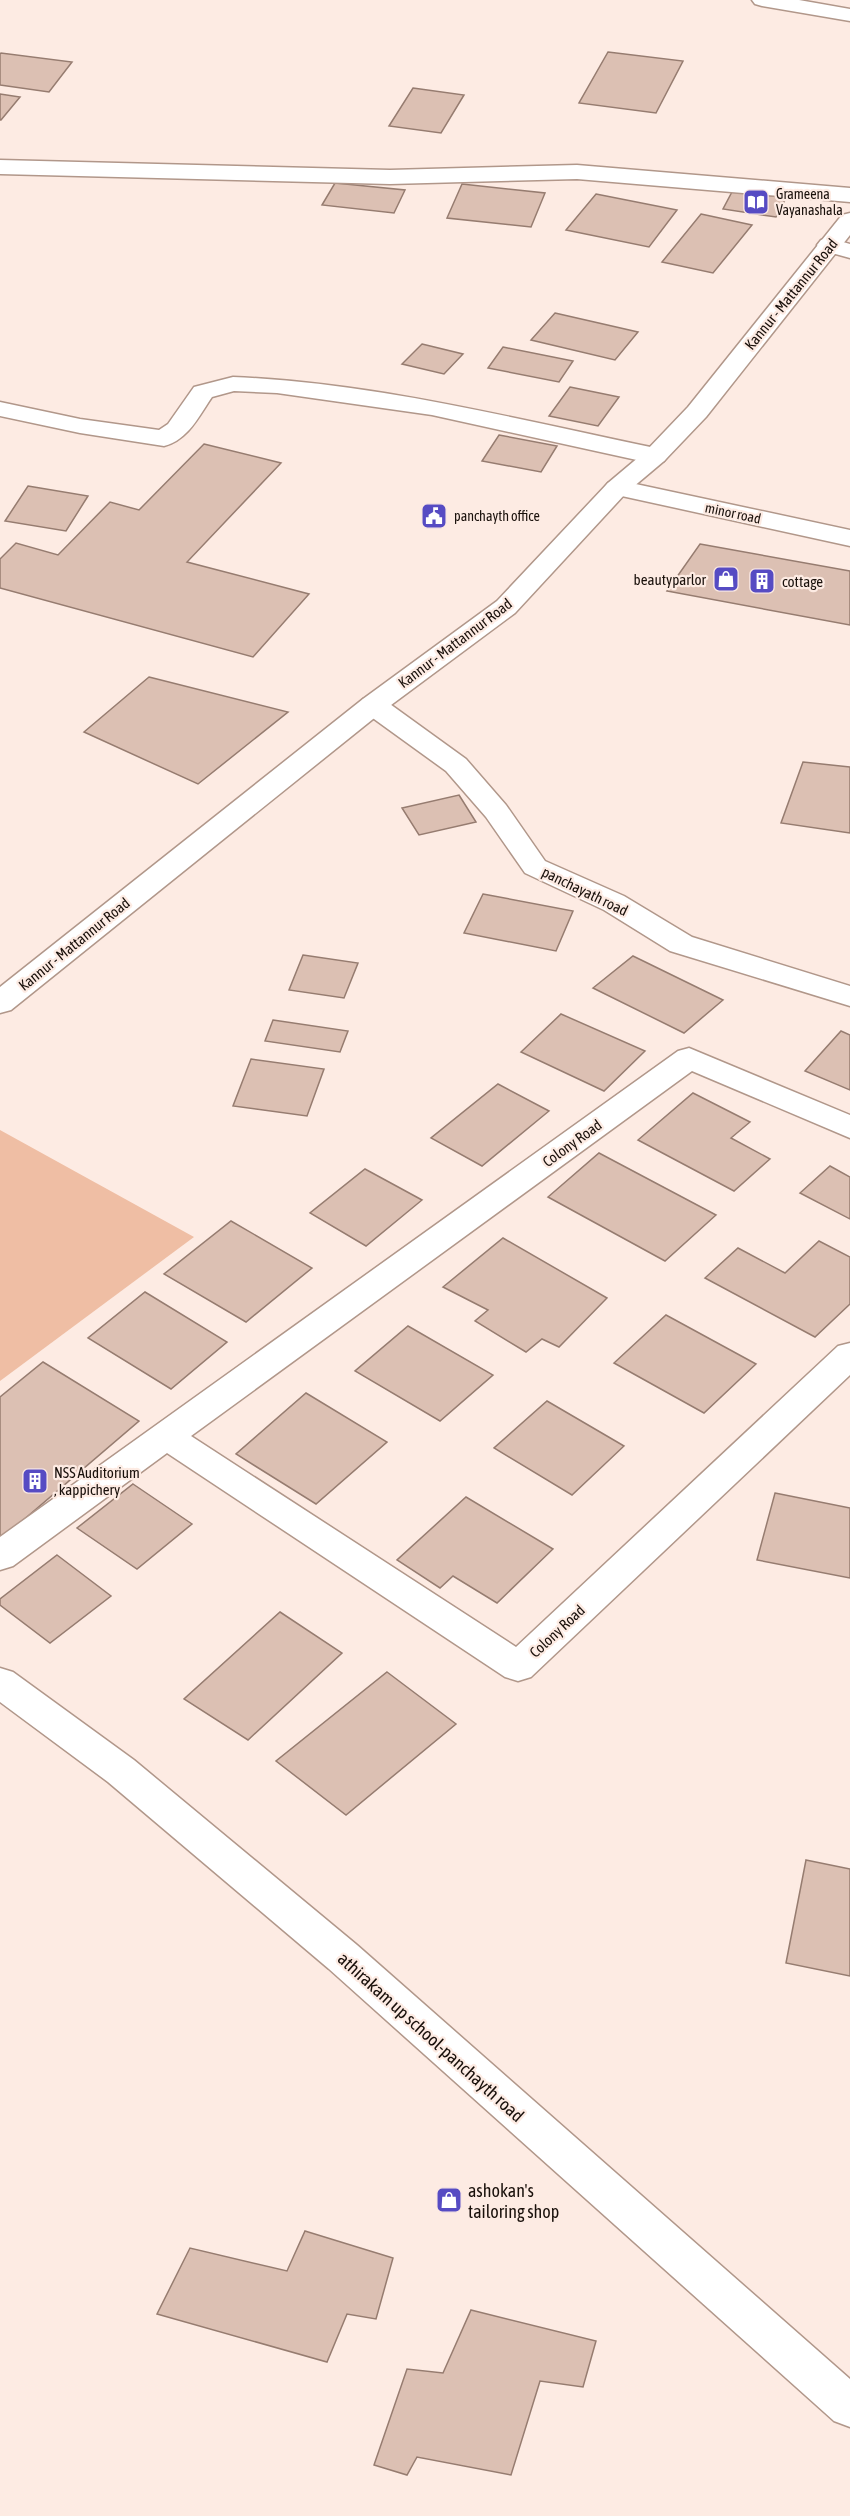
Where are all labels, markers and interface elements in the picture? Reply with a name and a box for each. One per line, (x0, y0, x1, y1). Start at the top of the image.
place label: Grameena Vayanashala (776, 186, 843, 218)
library icon: Grameena Vayanashala (741, 187, 771, 217)
street label: Kannur - Mattannur Road (741, 235, 841, 353)
street label: minor road (704, 499, 762, 527)
public building icon: panchayth office (419, 501, 449, 531)
place label: panchayth office (454, 508, 540, 524)
shop icon: beautyparlor (711, 564, 741, 594)
building icon: cottage (747, 566, 777, 596)
place label: beautyparlor (634, 571, 707, 588)
place label: cottage (782, 573, 823, 590)
street label: Kannur - Mattannur Road (395, 595, 515, 691)
street label: panchayath road (539, 863, 631, 919)
street label: Kannur - Mattannur Road (15, 894, 133, 994)
street label: Colony Road (539, 1116, 605, 1170)
place label: NSS Auditorium , kappichery (54, 1464, 140, 1498)
building icon: NSS Auditorium , kappichery (20, 1466, 50, 1496)
street label: Colony Road (526, 1601, 588, 1661)
street label: athirakam up school-panchayth road (334, 1948, 528, 2126)
place label: ashokan's tailoring shop (468, 2180, 559, 2222)
shop icon: ashokan's tailoring shop (434, 2185, 464, 2215)

